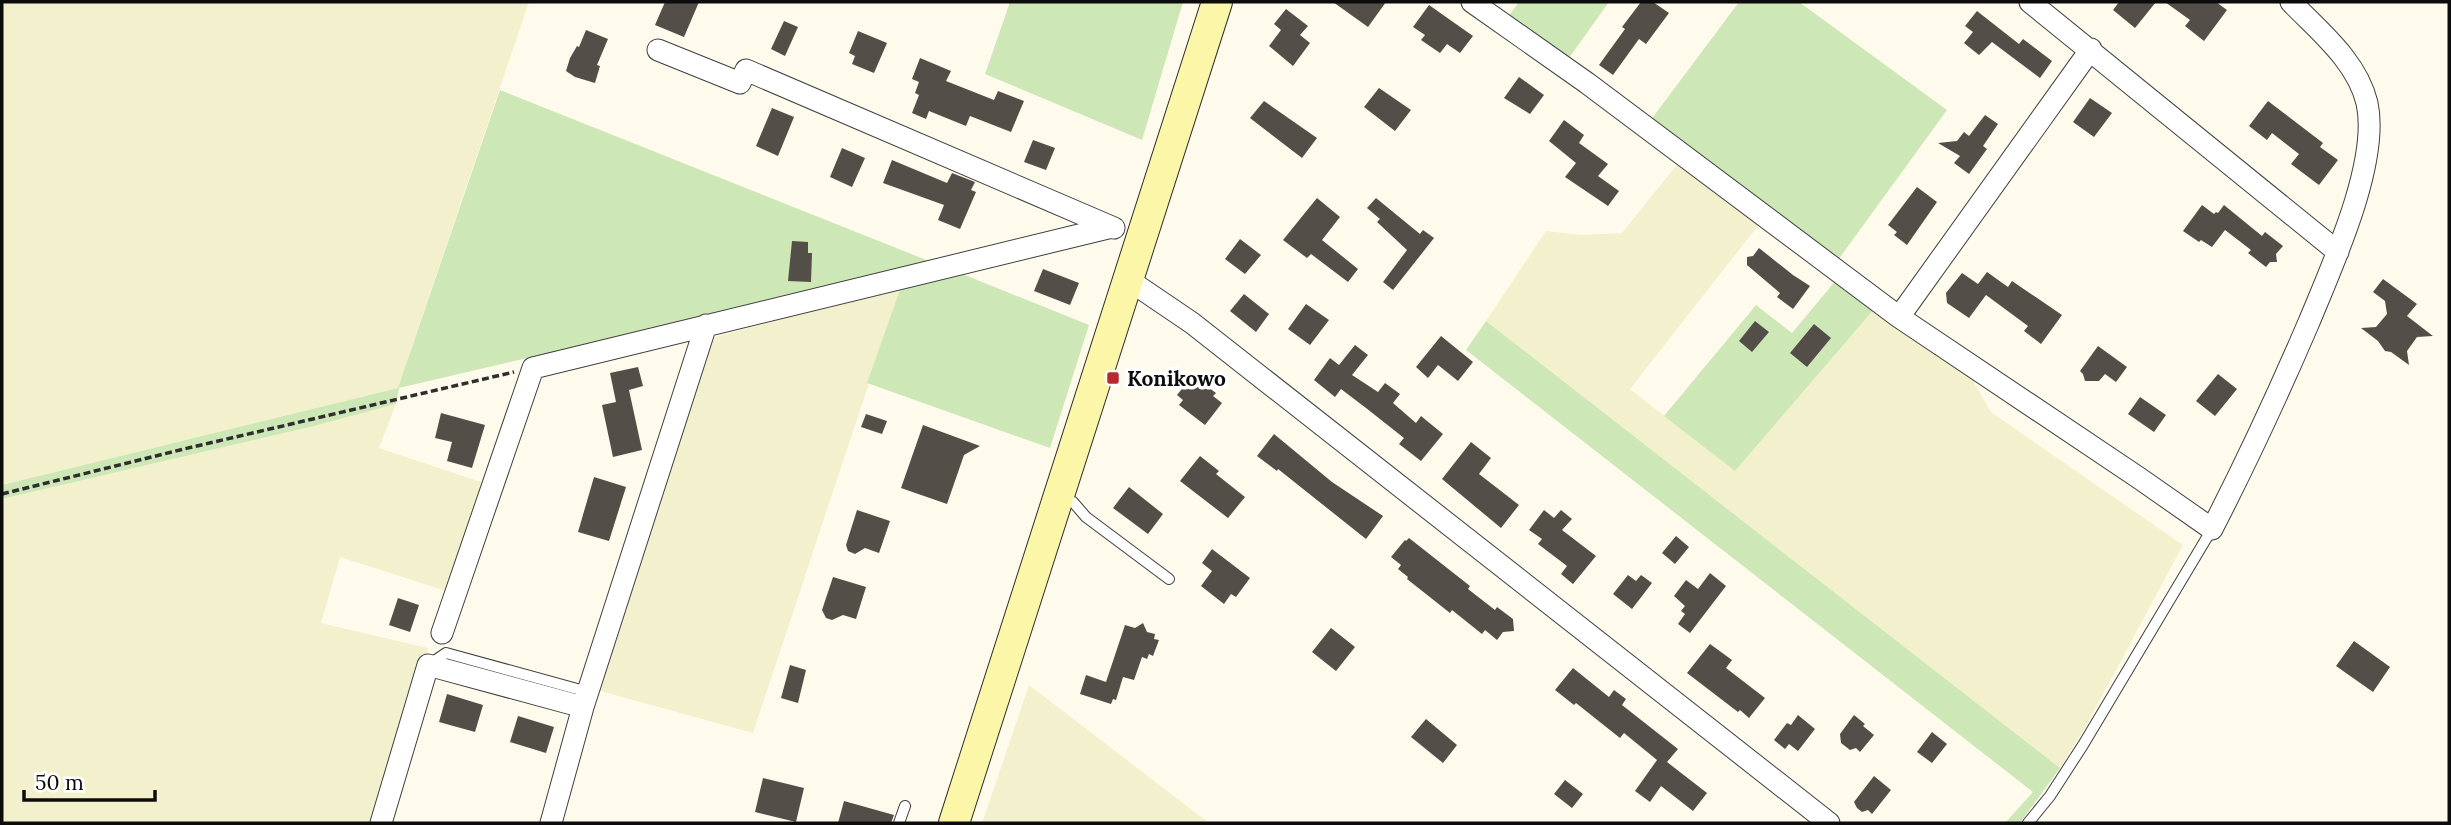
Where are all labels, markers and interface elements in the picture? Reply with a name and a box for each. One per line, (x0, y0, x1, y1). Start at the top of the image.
place label: Konikowo (1127, 365, 1226, 392)
marker: Konikowo (1105, 370, 1121, 386)
scale bar (24, 758, 156, 802)
text: 50 m (35, 769, 84, 796)

